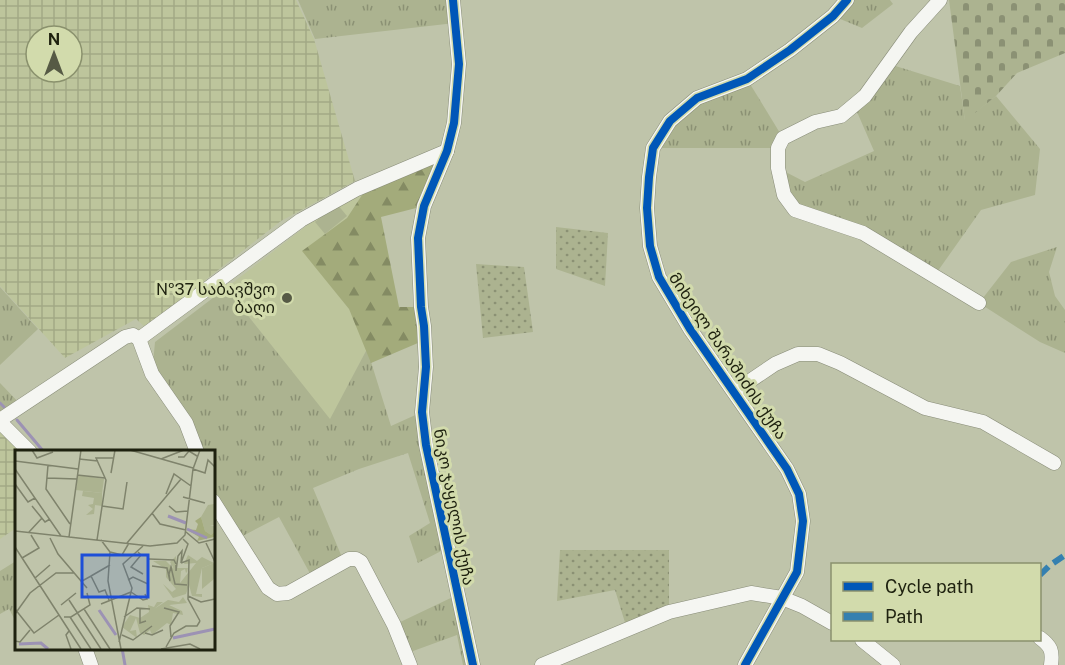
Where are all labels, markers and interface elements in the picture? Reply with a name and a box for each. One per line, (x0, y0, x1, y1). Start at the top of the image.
north arrow (24, 24, 84, 84)
text: N (48, 30, 60, 49)
street label: მიხეილ შარაშიძის ქუჩა (664, 269, 791, 444)
place label: №37 საბავშვო ბაღი (156, 280, 275, 317)
marker: №37 საბავშვო ბაღი (280, 291, 294, 305)
street label: ნიკო ჯაყელის ქუჩა (429, 427, 478, 587)
inset map (15, 450, 214, 650)
legend (831, 563, 1041, 641)
text: Cycle path (885, 576, 974, 597)
text: Path (885, 606, 923, 627)

